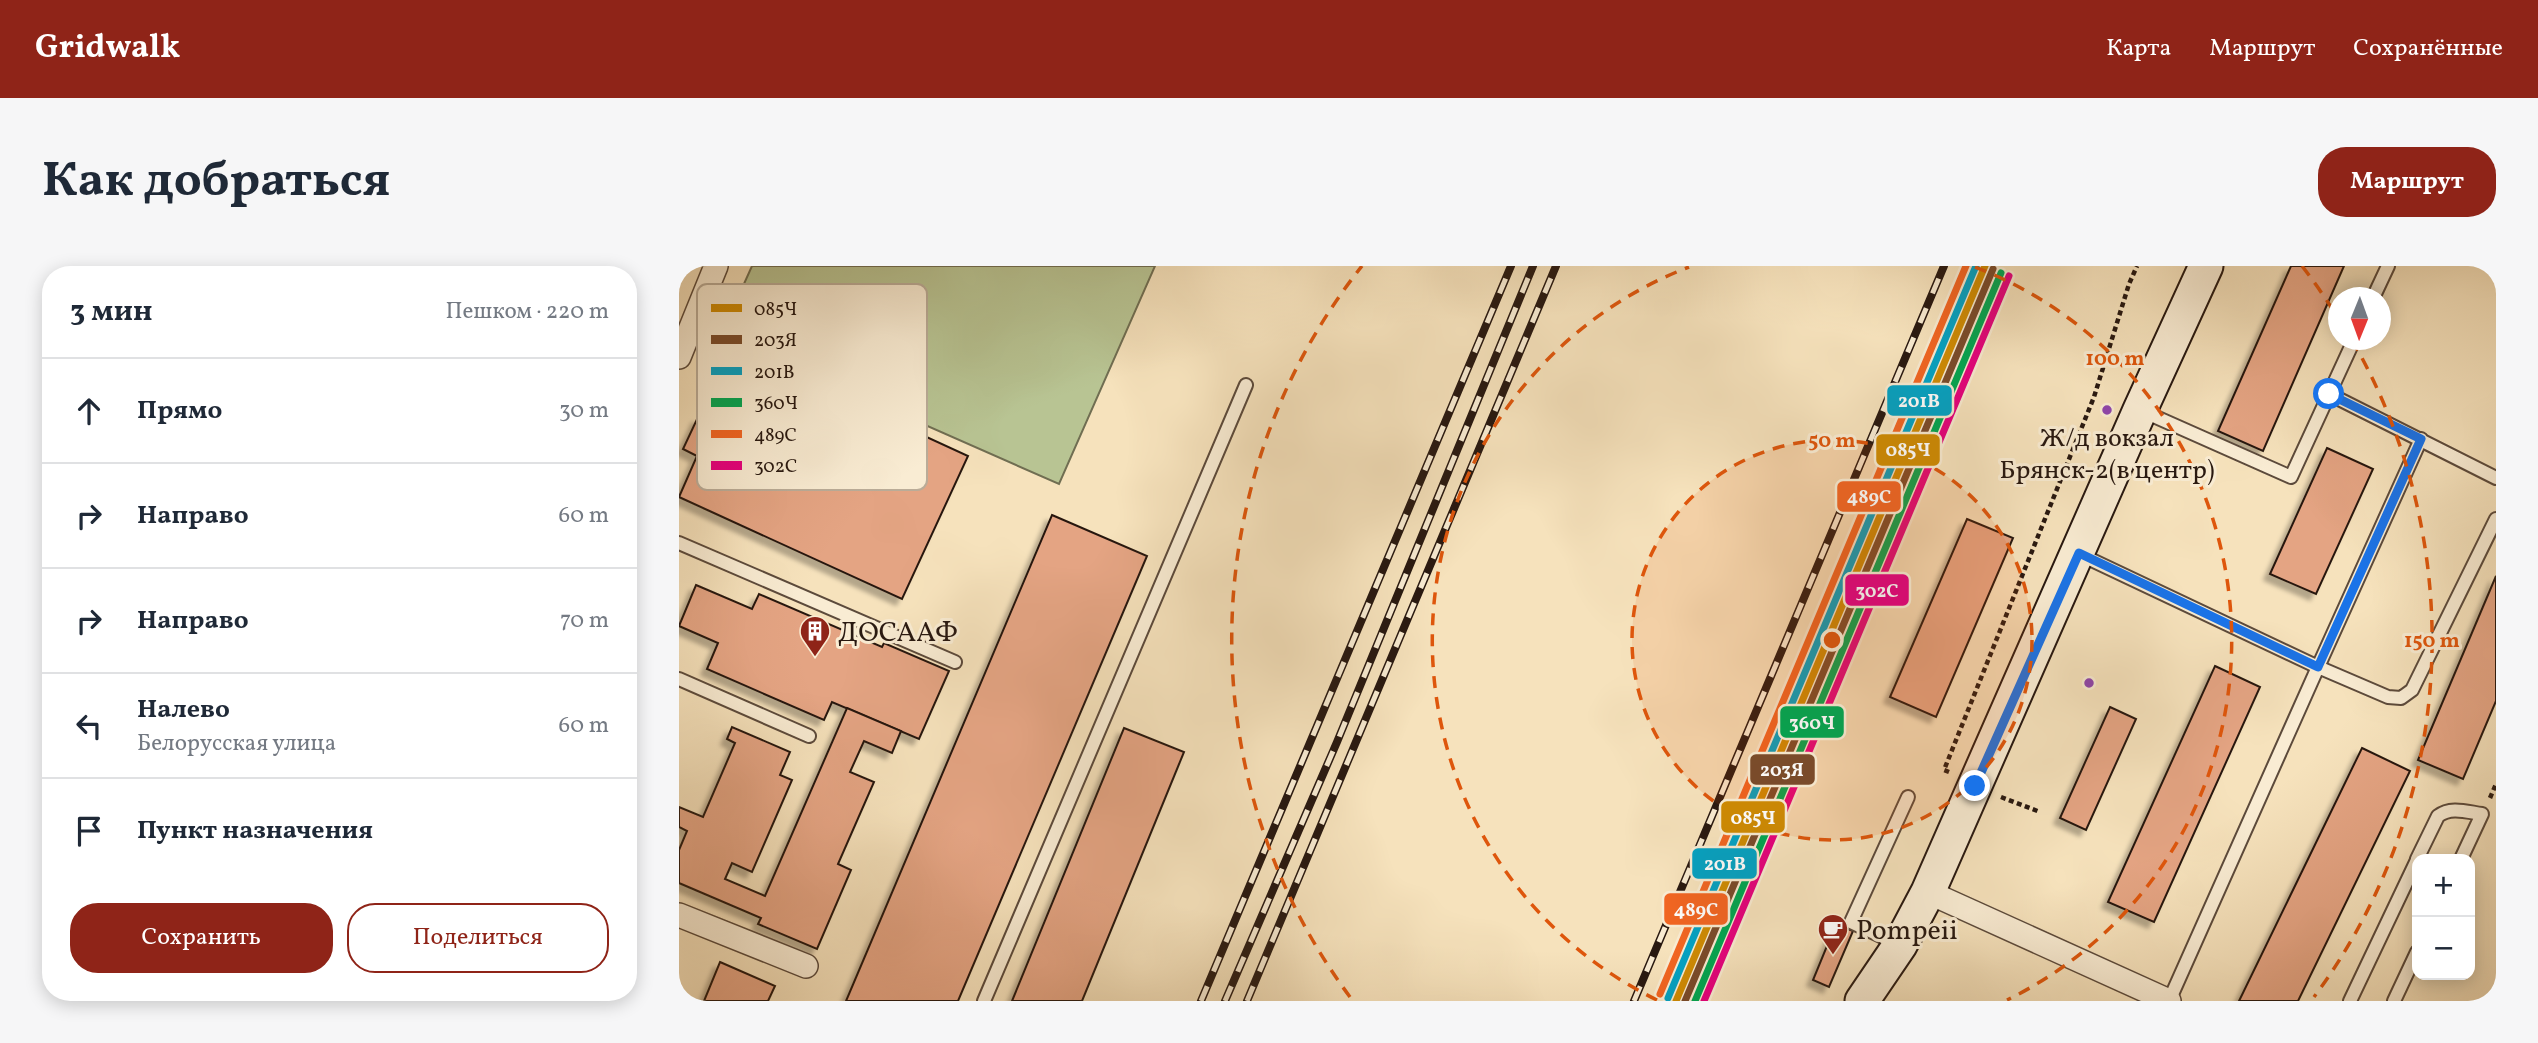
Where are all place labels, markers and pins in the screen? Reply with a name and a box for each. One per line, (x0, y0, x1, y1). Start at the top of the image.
marker: Ж/д вокзал Брянск-2(в центр) (2100, 403, 2114, 417)
place label: Ж/д вокзал Брянск-2(в центр) (2000, 421, 2214, 489)
building icon: ДОСААФ (798, 614, 832, 658)
place label: ДОСААФ (838, 614, 958, 653)
centre of rings (1820, 628, 1844, 652)
unlabelled marker (2082, 676, 2096, 690)
cafe icon: Pompeii (1816, 912, 1850, 956)
place label: Pompeii (1856, 912, 1958, 951)

